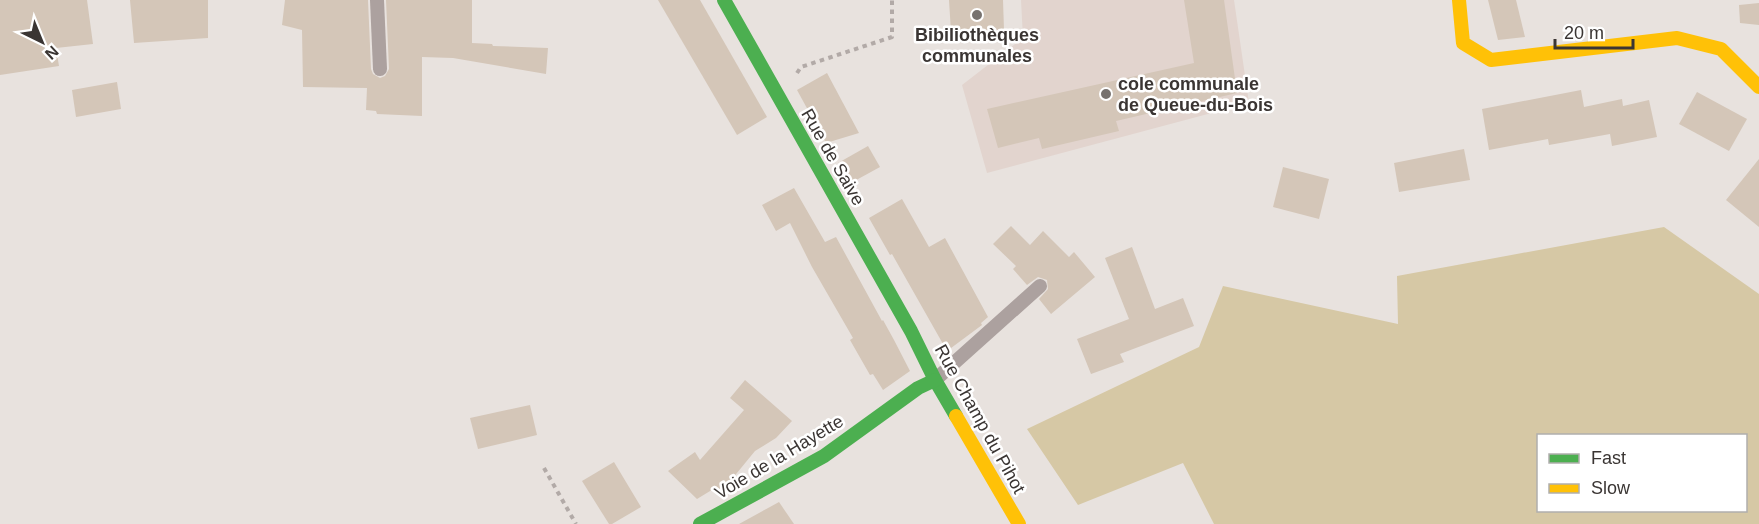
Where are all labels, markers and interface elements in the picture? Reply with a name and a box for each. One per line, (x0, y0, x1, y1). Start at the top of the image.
marker: Bibiliothèques communales (970, 8, 984, 22)
north arrow (12, 12, 72, 72)
scale bar (1555, 12, 1633, 50)
text: 20 m (1564, 23, 1604, 43)
place label: Bibiliothèques communales (915, 25, 1039, 66)
text: N (42, 42, 62, 63)
place label: cole communale de Queue-du-Bois (1118, 74, 1273, 115)
marker: cole communale de Queue-du-Bois (1099, 87, 1113, 101)
street label: Rue de Saive (797, 105, 869, 209)
street label: Rue Champ du Pihot (931, 341, 1029, 497)
street label: Voie de la Hayette (711, 411, 847, 503)
legend (1537, 434, 1747, 512)
text: Fast (1591, 448, 1626, 468)
text: Slow (1591, 478, 1631, 498)

